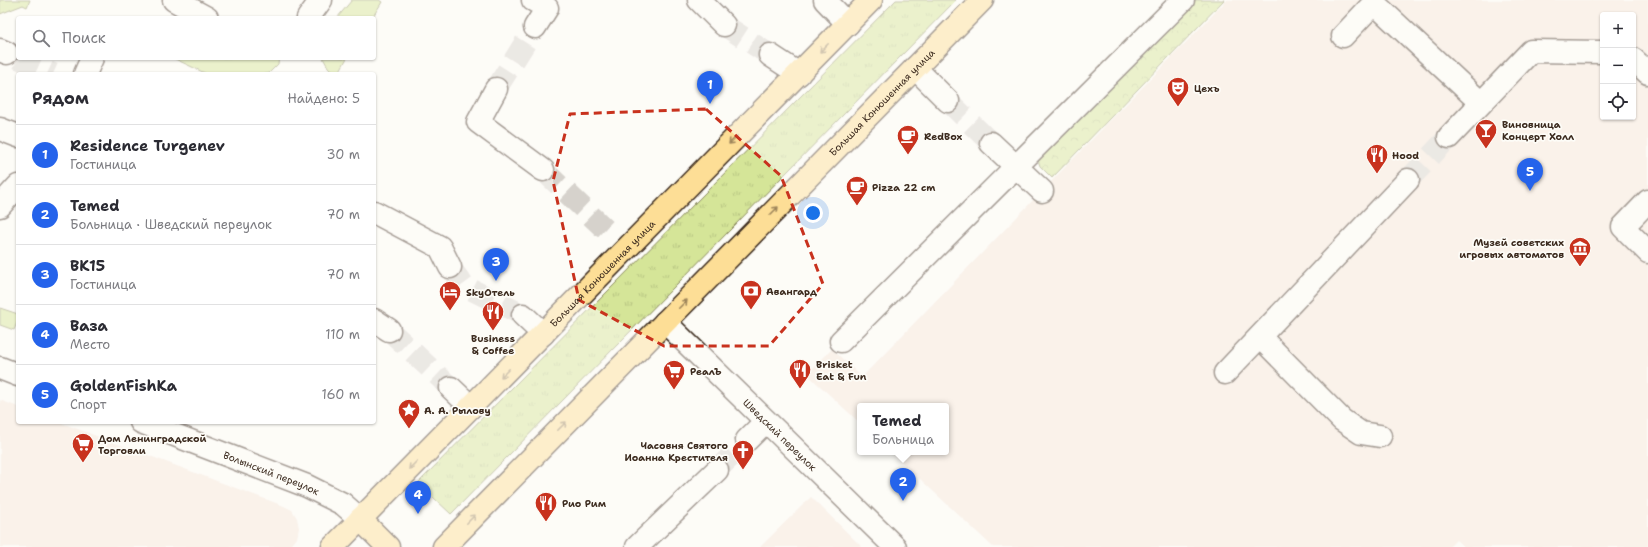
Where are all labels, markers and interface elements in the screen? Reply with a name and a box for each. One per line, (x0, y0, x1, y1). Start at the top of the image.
map controls (1600, 12, 1636, 120)
button: + (1600, 12, 1636, 48)
search box (16, 16, 376, 60)
icon: search (30, 27, 52, 49)
text: Поиск (62, 28, 106, 48)
one-way arrow (819, 43, 829, 53)
street label: Большая Конюшенная улица (826, 45, 938, 158)
button: − (1600, 48, 1636, 84)
pin: 1 (697, 71, 723, 104)
theatre icon: Цехъ (1165, 75, 1191, 108)
place label: Цехъ (1194, 82, 1220, 95)
button: locate (1600, 84, 1636, 120)
text: Рядом (32, 87, 89, 109)
text: Найдено: 5 (287, 90, 360, 107)
bar icon: Виновница Концерт Холл (1473, 117, 1499, 150)
place label: Виновница Концерт Холл (1502, 118, 1574, 143)
cafe icon: RedBox (895, 123, 921, 156)
place label: RedBox (924, 130, 963, 143)
one-way arrow (728, 135, 738, 145)
text: Residence Turgenev (70, 136, 225, 156)
restaurant icon: Hood (1364, 142, 1390, 175)
text: 1 (42, 146, 48, 163)
text: 30 m (326, 146, 360, 163)
place label: Hood (1392, 149, 1419, 162)
text: Гостиница (70, 156, 136, 173)
pin: 5 (1517, 158, 1543, 191)
cafe icon: Pizza 22 cm (844, 174, 870, 207)
place label: Pizza 22 cm (872, 181, 935, 194)
text: Temed (70, 196, 120, 216)
your location (803, 203, 823, 223)
text: 2 (40, 206, 50, 223)
text: 70 m (326, 206, 360, 223)
one-way arrow (769, 206, 779, 216)
text: Больница · Шведский переулок (70, 216, 272, 233)
street label: Большая Конюшенная улица (547, 216, 658, 329)
museum icon: Музей советских игровых автоматов (1567, 235, 1593, 268)
place label: Музей советских игровых автоматов (1459, 236, 1564, 261)
pin: 3 (483, 248, 509, 281)
text: BK15 (70, 256, 105, 276)
text: 3 (40, 266, 50, 283)
text: 70 m (326, 266, 360, 283)
text: Гостиница (70, 276, 136, 293)
bank icon: Авангард (738, 278, 764, 311)
hotel icon: SkyОтель (437, 279, 463, 312)
place label: Авангард (766, 285, 817, 298)
place label: SkyОтель (466, 286, 515, 299)
restaurant icon: Business & Coffee (480, 299, 506, 332)
one-way arrow (678, 299, 688, 309)
text: Ваза (70, 316, 108, 336)
text: 4 (40, 326, 50, 343)
text: 110 m (325, 326, 360, 343)
place label: Business & Coffee (471, 332, 515, 357)
text: Место (70, 336, 110, 353)
restaurant icon: Brisket Eat & Fun (787, 357, 813, 390)
supermarket icon: РеалЪ (661, 358, 687, 391)
place label: Brisket Eat & Fun (816, 358, 867, 383)
place label: РеалЪ (690, 365, 722, 378)
one-way arrow (500, 368, 509, 378)
text: GoldenFishKa (70, 376, 177, 396)
text: 5 (41, 386, 49, 403)
text: 160 m (322, 386, 360, 403)
text: Спорт (70, 396, 106, 413)
street label: Шведский переулок (741, 396, 820, 474)
place icon: А. А. Рылову (396, 397, 422, 430)
popup (857, 403, 949, 455)
place label: А. А. Рылову (424, 404, 491, 417)
text: Temed (872, 411, 922, 431)
one-way arrow (557, 421, 567, 431)
supermarket icon: Дом Ленинградской Торговли (70, 431, 96, 464)
text: Больница (872, 431, 934, 448)
place label: Дом Ленинградской Торговли (98, 432, 206, 457)
church icon: Часовня Святого Иоанна Крестителя (730, 438, 756, 471)
place label: Часовня Святого Иоанна Крестителя (624, 439, 728, 464)
street label: Волынский переулок (222, 448, 322, 498)
one-way arrow (408, 460, 418, 470)
pin: 2 (890, 468, 916, 501)
pin: 4 (405, 481, 431, 514)
restaurant icon: Рио Рим (533, 490, 559, 523)
place label: Рио Рим (562, 497, 607, 510)
one-way arrow (466, 514, 476, 524)

